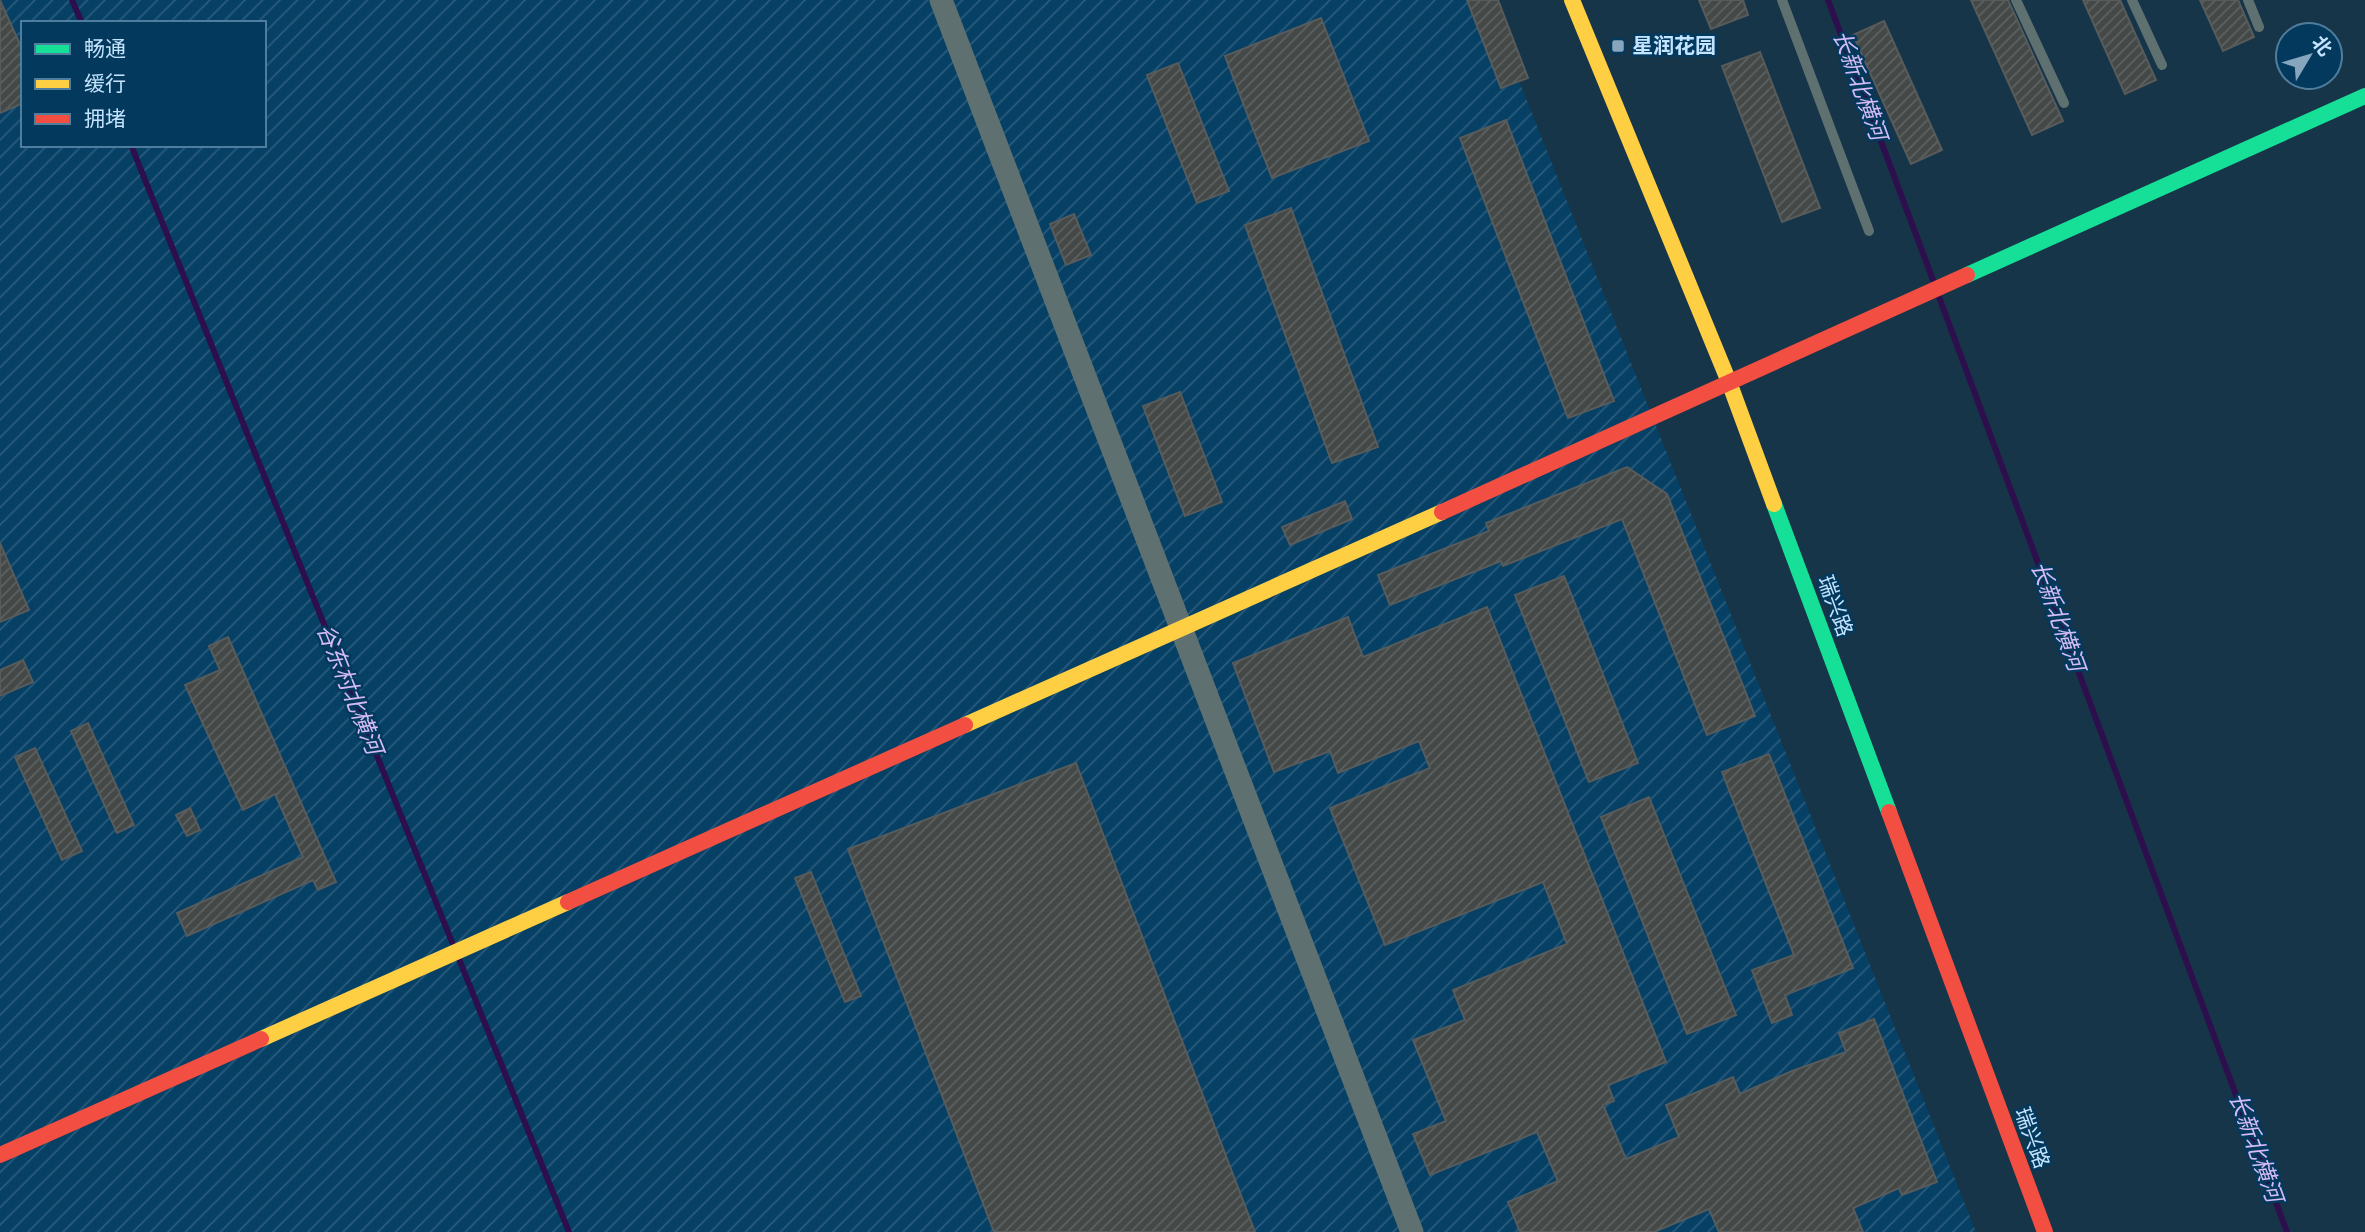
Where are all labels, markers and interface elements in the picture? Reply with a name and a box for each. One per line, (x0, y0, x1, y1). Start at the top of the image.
legend (21, 21, 266, 147)
north arrow (2274, 21, 2344, 91)
water label: 长新北横河 (1826, 27, 1893, 148)
text: 北 (2306, 32, 2336, 61)
place label: 星润花园 (1632, 34, 1716, 59)
text: 畅通 (84, 37, 126, 62)
marker: 星润花园 (1610, 38, 1626, 54)
text: 缓行 (84, 72, 126, 97)
text: 拥堵 (84, 107, 126, 132)
water label: 长新北横河 (2024, 558, 2091, 679)
street label: 瑞兴路 (1812, 572, 1857, 640)
water label: 谷东村北横河 (310, 620, 389, 762)
water label: 长新北横河 (2222, 1089, 2289, 1210)
street label: 瑞兴路 (2009, 1104, 2054, 1172)

